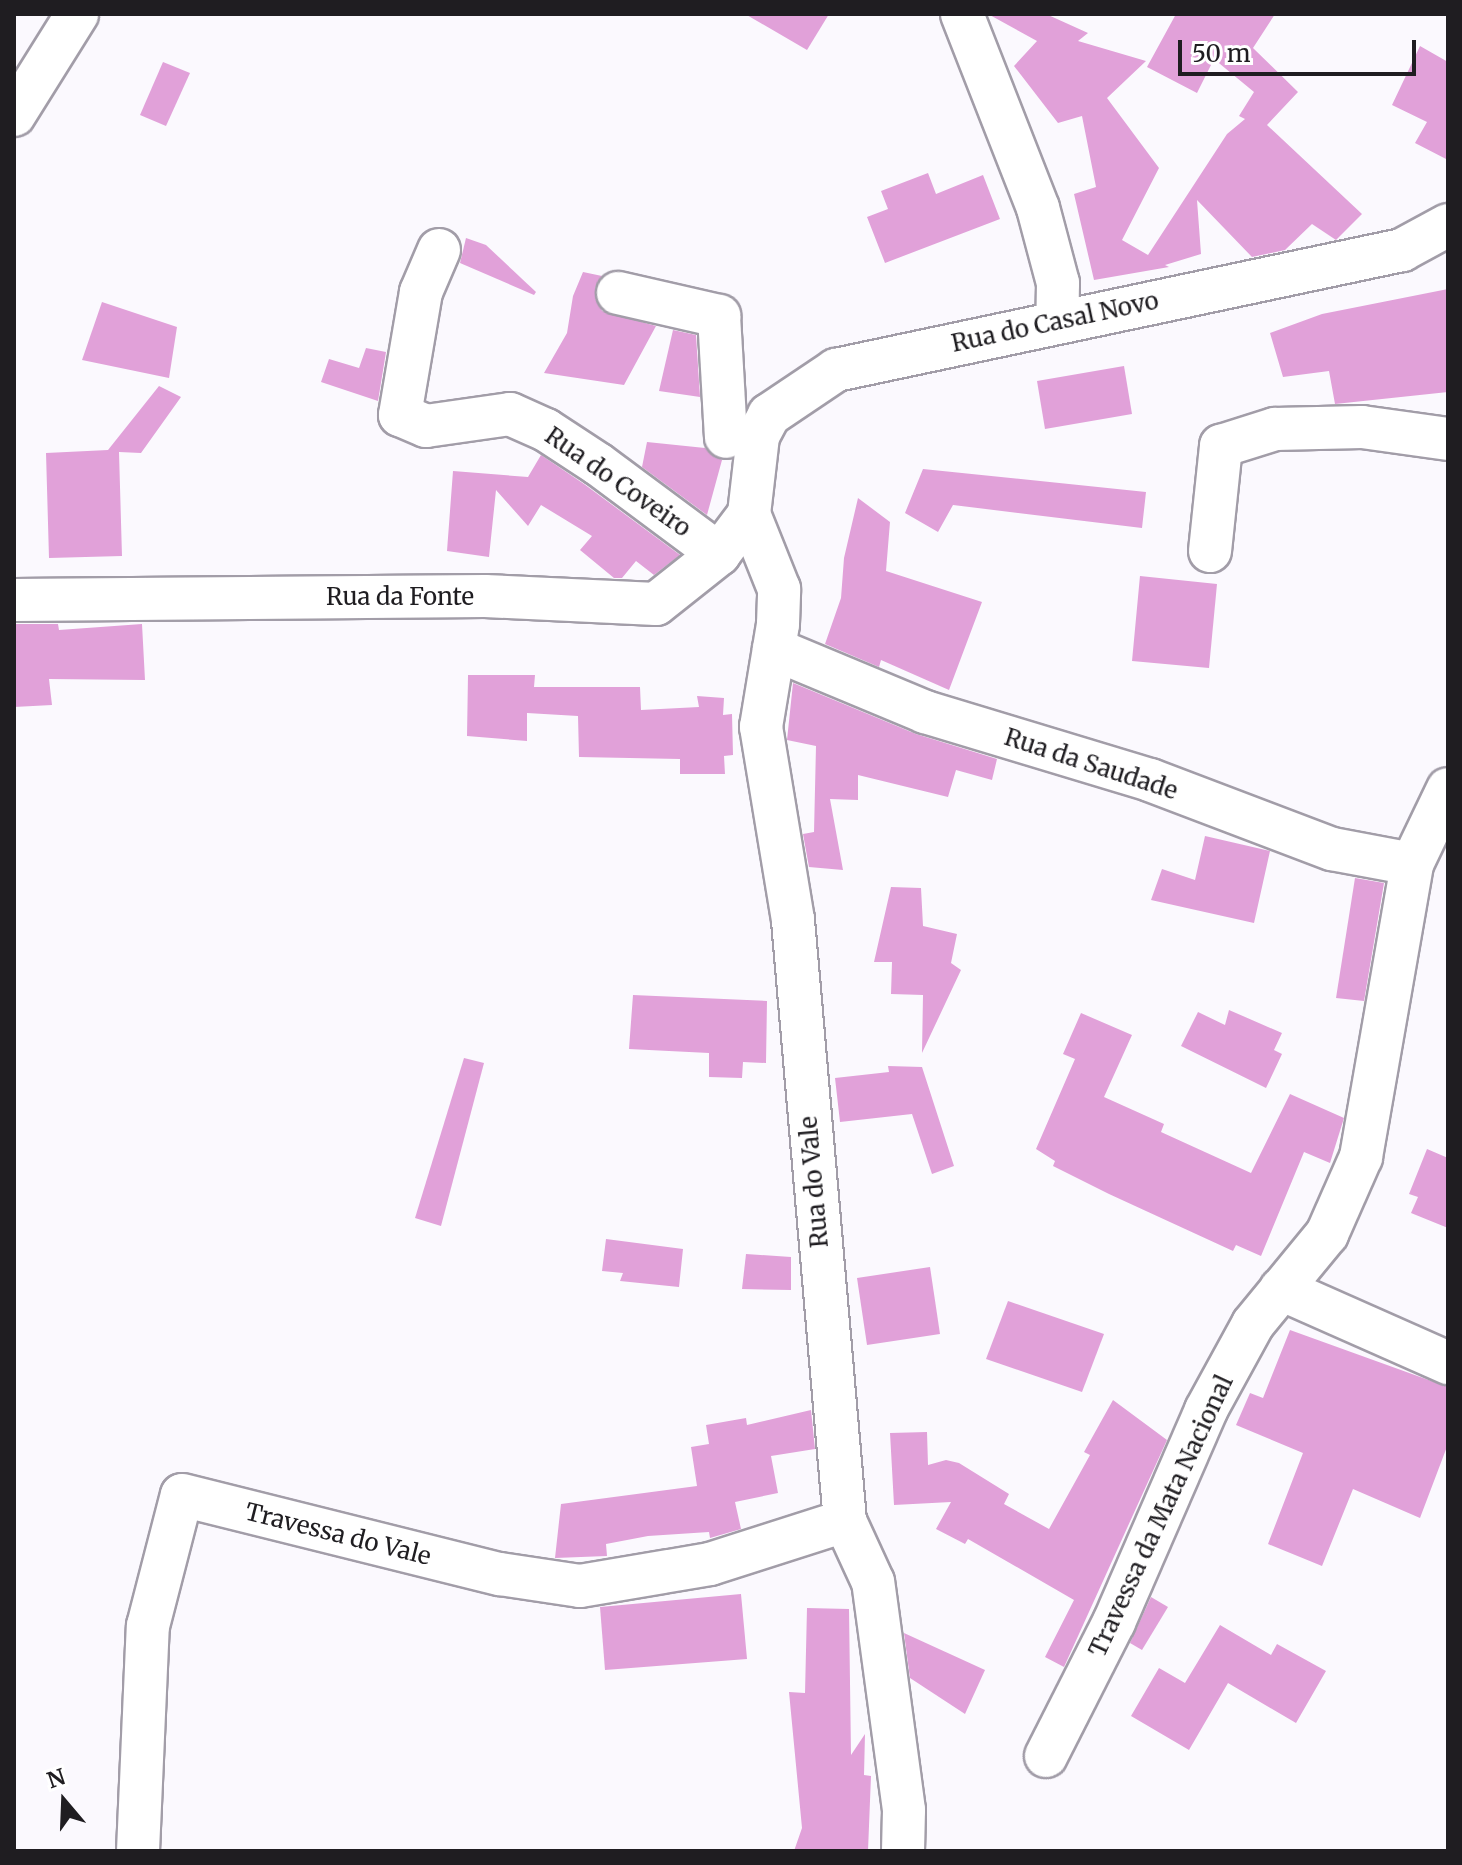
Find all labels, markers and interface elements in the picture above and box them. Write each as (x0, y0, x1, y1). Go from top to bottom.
scale bar (1182, 24, 1420, 74)
text: 50 m (1192, 38, 1251, 69)
street label: Rua do Casal Novo (949, 286, 1161, 358)
street label: Rua do Coveiro (540, 421, 696, 543)
street label: Rua da Fonte (326, 583, 474, 611)
street label: Rua da Saudade (1001, 722, 1181, 806)
street label: Rua do Vale (794, 1115, 834, 1249)
street label: Travessa da Mata Nacional (1083, 1371, 1239, 1661)
street label: Travessa do Vale (242, 1497, 434, 1571)
north arrow (24, 1761, 104, 1841)
text: N (43, 1762, 69, 1794)

